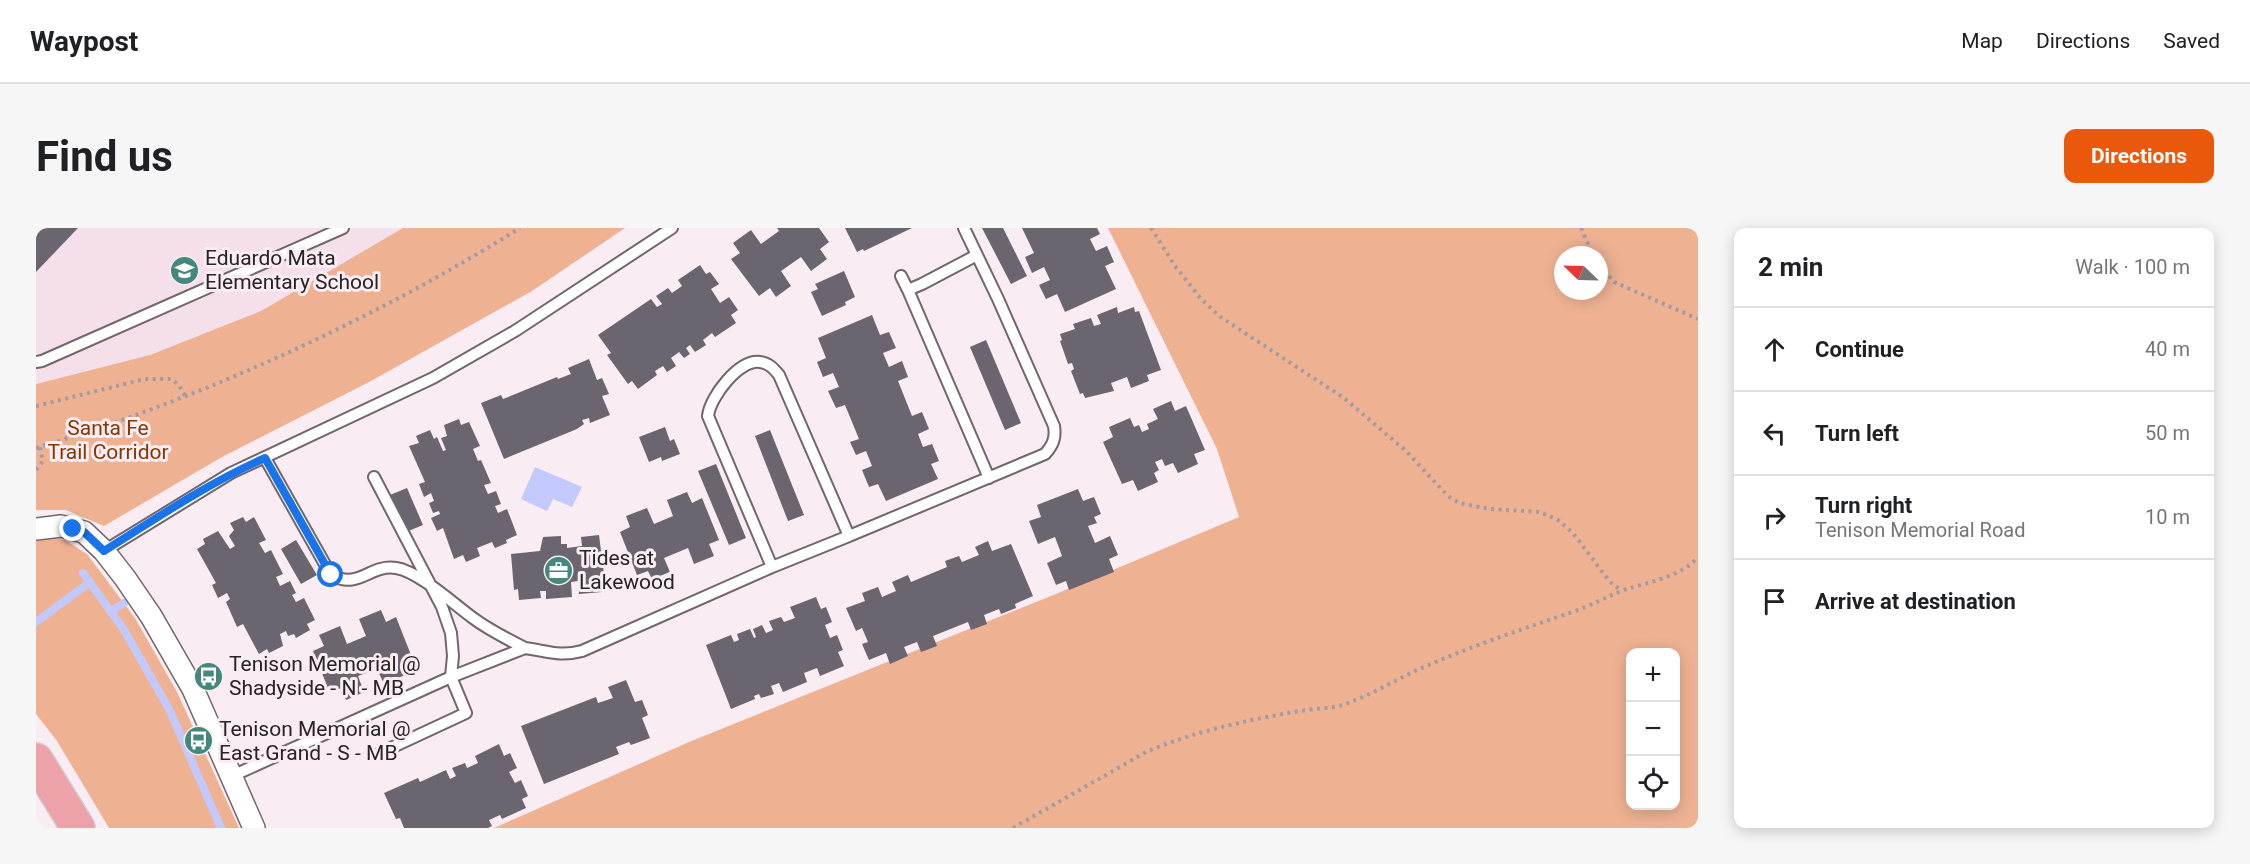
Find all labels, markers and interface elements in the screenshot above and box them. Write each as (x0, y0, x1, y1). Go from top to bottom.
text: Waypost (30, 25, 138, 58)
text: Map (1961, 29, 2003, 53)
text: Directions (2036, 29, 2130, 53)
text: Saved (2163, 29, 2220, 53)
button: Directions (2064, 129, 2214, 183)
text: Find us (36, 132, 173, 181)
place label: Eduardo Mata Elementary School (205, 246, 379, 294)
north arrow (1554, 246, 1608, 300)
text: 2 min (1758, 252, 1823, 282)
school or university icon: Eduardo Mata Elementary School (168, 254, 200, 286)
text: Walk · 100 m (2075, 255, 2190, 279)
icon: ahead (1758, 333, 1791, 366)
text: Continue (1815, 337, 1904, 362)
text: 40 m (2145, 337, 2190, 361)
park label: Santa Fe Trail Corridor (47, 416, 169, 464)
icon: left (1758, 417, 1791, 450)
text: Turn left (1815, 421, 1899, 446)
text: 50 m (2145, 421, 2190, 445)
text: Turn right (1815, 493, 1912, 518)
icon: right (1758, 501, 1791, 534)
text: 10 m (2145, 505, 2190, 529)
route end (59, 515, 85, 541)
text: Tenison Memorial Road (1815, 518, 2025, 542)
place label: Tides at Lakewood (579, 546, 675, 594)
office icon: Tides at Lakewood (542, 554, 574, 586)
route start (317, 561, 343, 587)
icon: arrive (1758, 585, 1791, 618)
text: Arrive at destination (1815, 589, 2016, 614)
map controls (1626, 648, 1680, 810)
button: + (1626, 648, 1680, 702)
place label: Tenison Memorial @ Shadyside - N - MB (229, 652, 421, 700)
bus stop icon: Tenison Memorial @ Shadyside - N - MB (192, 660, 224, 692)
button: − (1626, 702, 1680, 756)
place label: Tenison Memorial @ East Grand - S - MB (219, 717, 411, 765)
bus stop icon: Tenison Memorial @ East Grand - S - MB (182, 725, 214, 757)
button: locate (1626, 756, 1680, 810)

